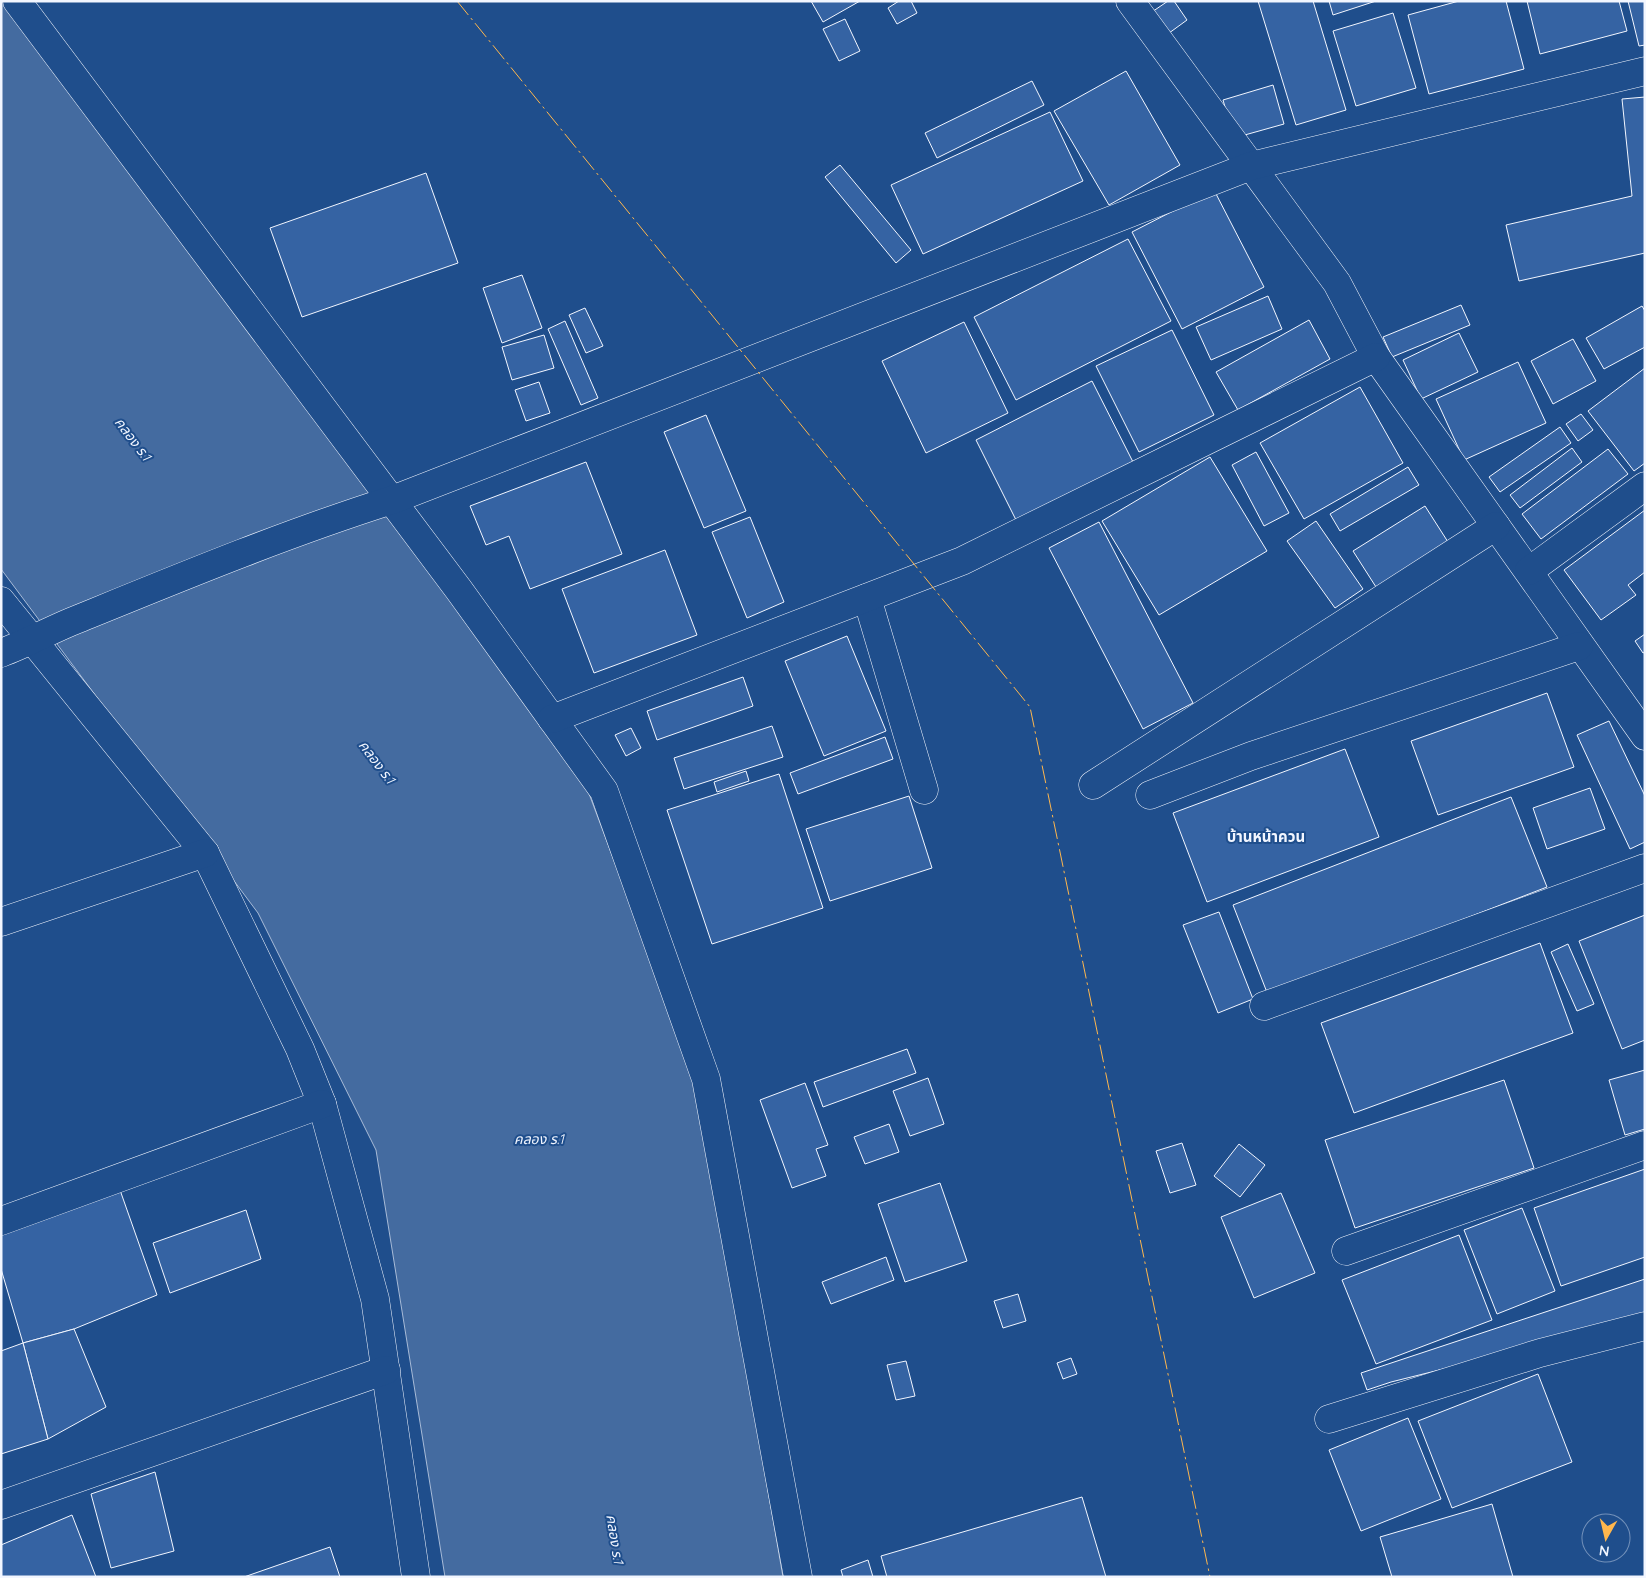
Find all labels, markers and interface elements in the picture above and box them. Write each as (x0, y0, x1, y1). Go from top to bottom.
water label: คลอง ร.1 (111, 414, 156, 465)
water label: คลอง ร.1 (355, 737, 400, 788)
district label: บ้านหน้าควน (1227, 827, 1305, 846)
water label: คลอง ร.1 (514, 1130, 565, 1148)
water label: คลอง ร.1 (602, 1513, 628, 1566)
north arrow (1581, 1513, 1631, 1563)
text: N (1598, 1541, 1611, 1561)

